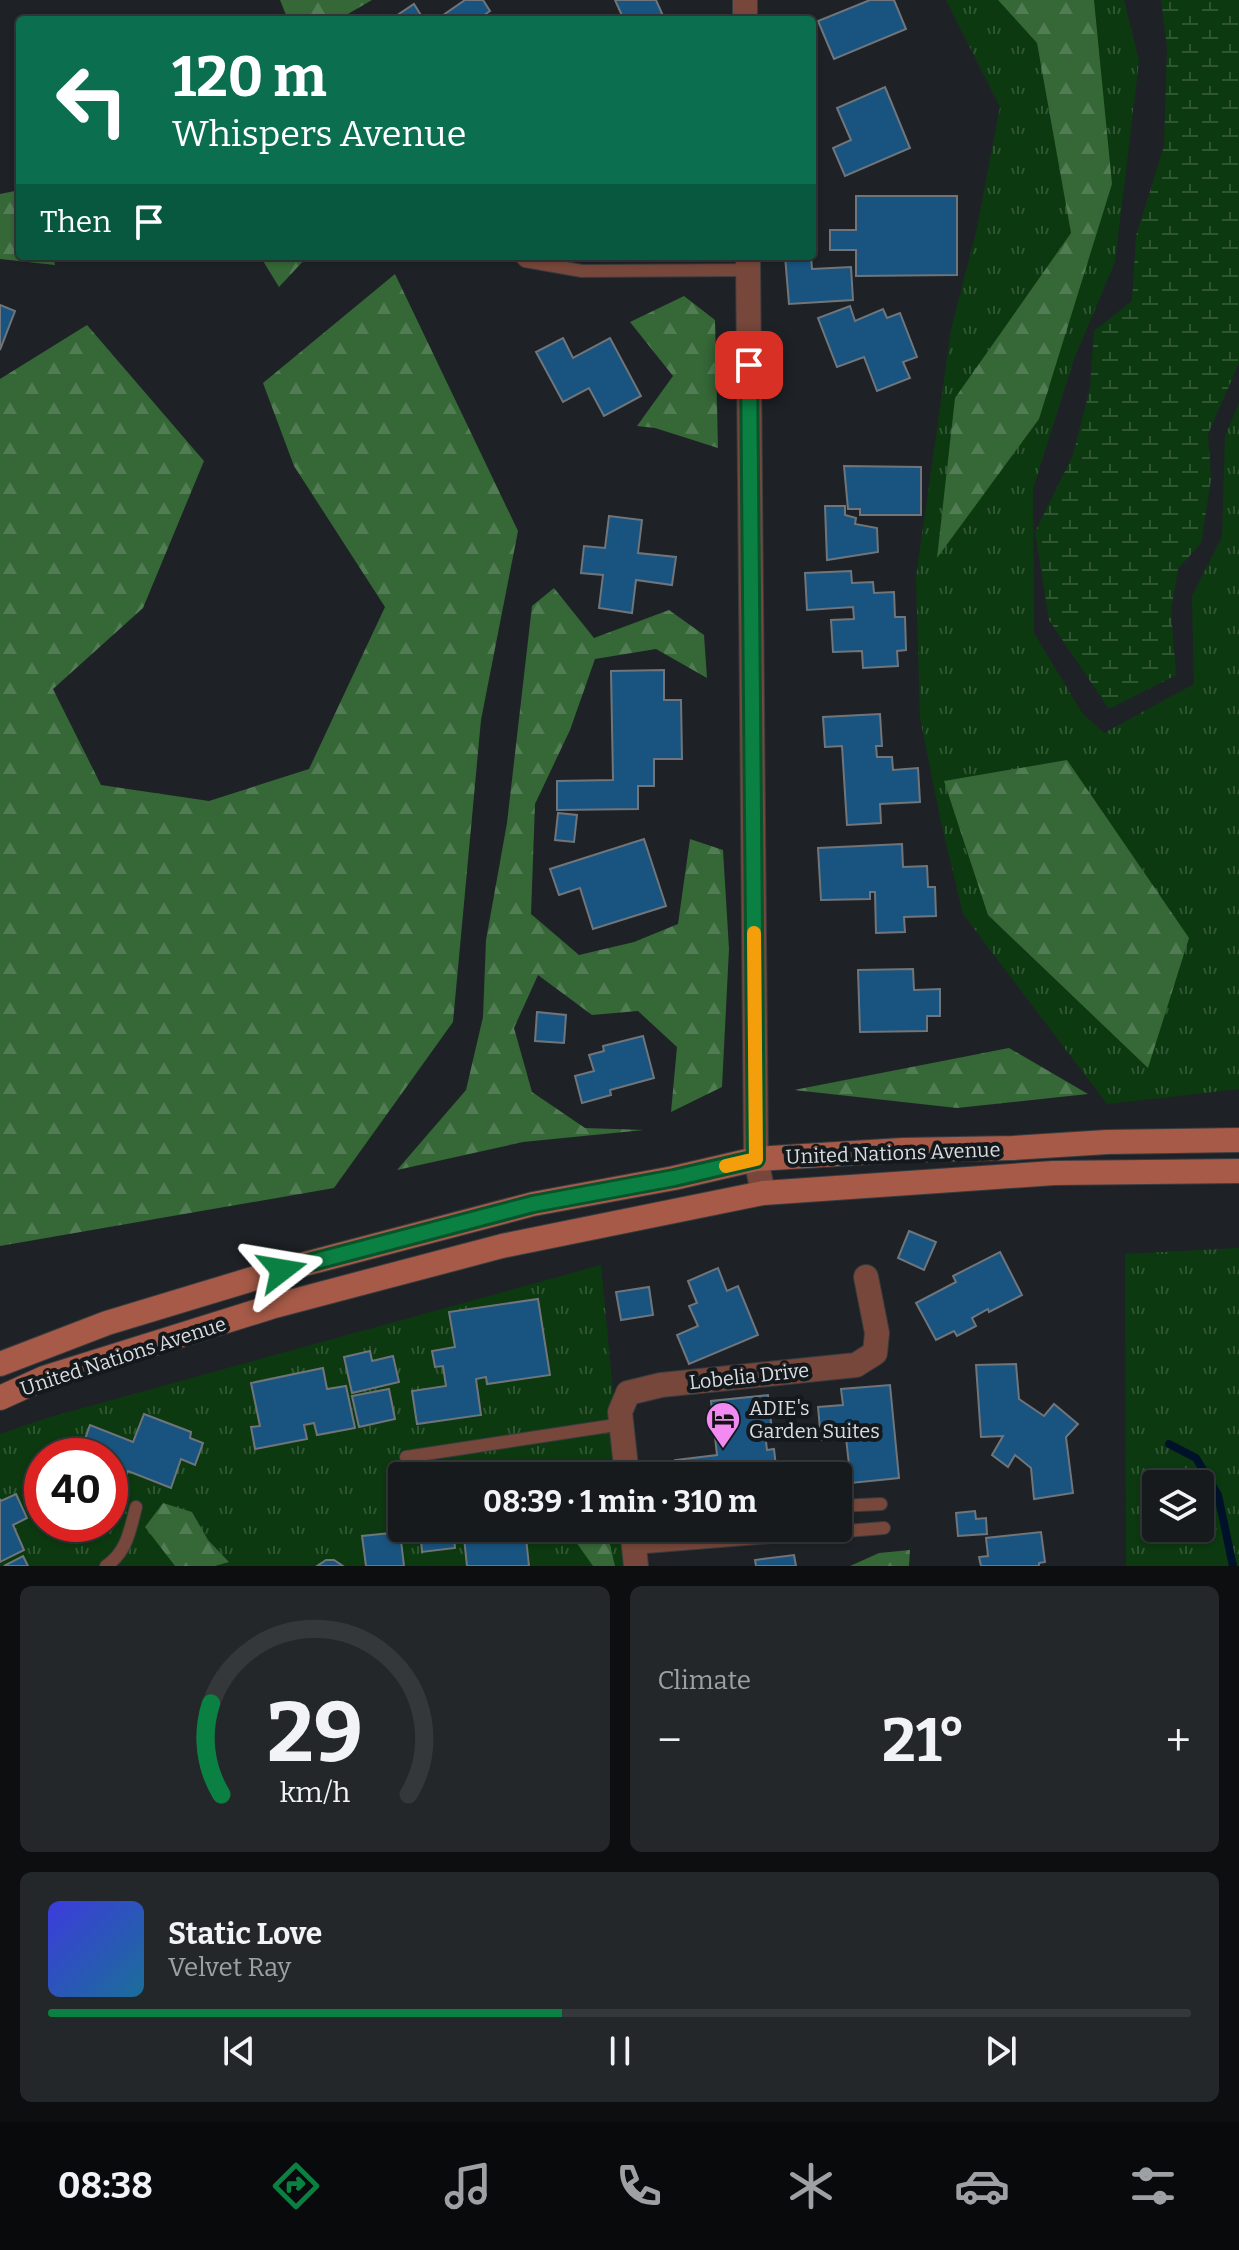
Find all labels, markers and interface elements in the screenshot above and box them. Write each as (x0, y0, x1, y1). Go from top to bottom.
text: 120 m (172, 44, 327, 111)
icon: left (40, 48, 144, 152)
text: Whispers Avenue (172, 112, 466, 156)
icon: arrive (127, 200, 171, 244)
text: Then (40, 204, 111, 240)
pin (715, 331, 783, 399)
icon: arrive (727, 343, 771, 387)
street label: United Nations Avenue (785, 1137, 1001, 1169)
position arrow (240, 1228, 324, 1312)
street label: United Nations Avenue (17, 1311, 229, 1401)
street label: Lobelia Drive (688, 1358, 810, 1394)
place label: ADIE's Garden Suites (749, 1396, 880, 1443)
hotel icon: ADIE's Garden Suites (704, 1400, 742, 1450)
speed limit sign: 40 (24, 1438, 128, 1542)
map controls (1142, 1470, 1214, 1542)
button: layers (1142, 1470, 1214, 1542)
text: 08:39 · 1 min · 310 m (483, 1484, 757, 1520)
text: Climate (658, 1665, 751, 1696)
text: 29 (267, 1683, 363, 1783)
text: 21° (882, 1705, 966, 1777)
text: − (658, 1714, 682, 1767)
text: + (1166, 1714, 1191, 1767)
text: km/h (279, 1775, 350, 1810)
text: Static Love (168, 1916, 322, 1952)
text: Velvet Ray (168, 1952, 291, 1983)
icon: previous (217, 2029, 261, 2073)
icon: pause (598, 2029, 642, 2073)
icon: next (979, 2029, 1023, 2073)
icon: directions (268, 2158, 324, 2214)
icon: music (440, 2158, 496, 2214)
icon: phone (611, 2158, 667, 2214)
icon: climate (783, 2158, 839, 2214)
icon: car (954, 2158, 1010, 2214)
icon: filters (1125, 2158, 1181, 2214)
text: 08:38 (58, 2164, 153, 2208)

